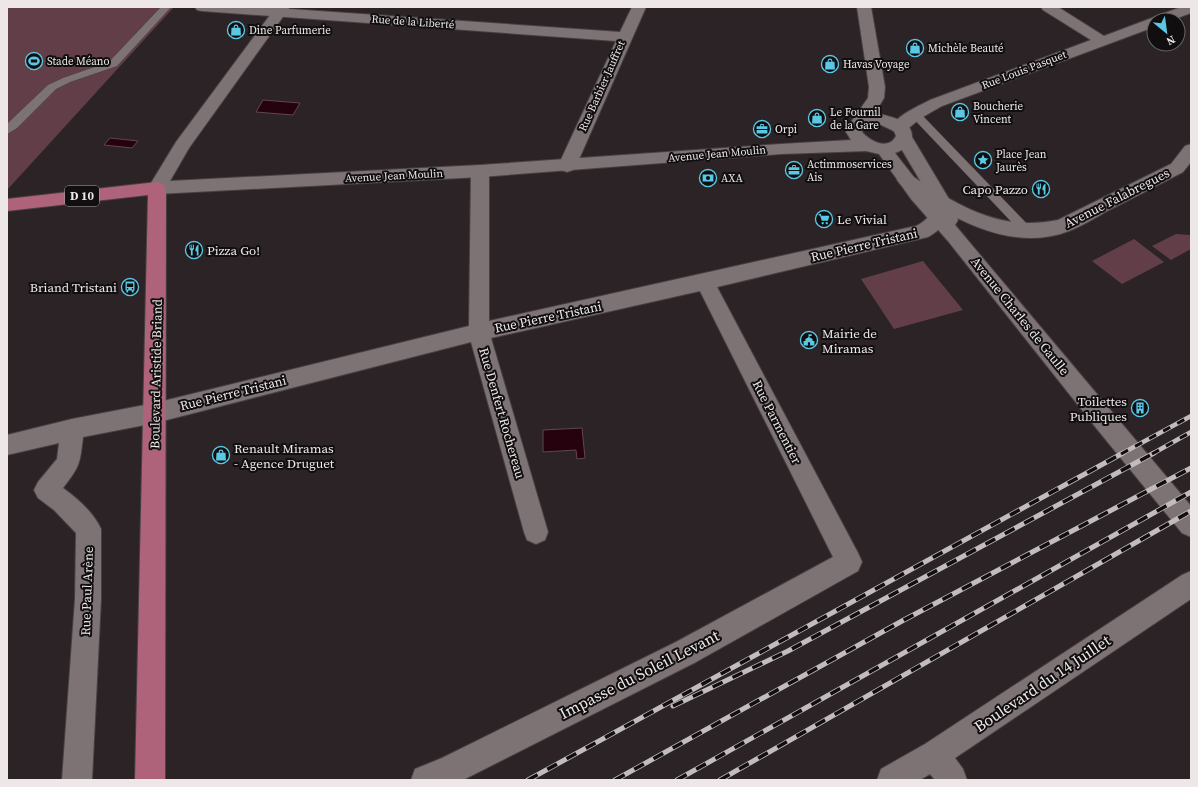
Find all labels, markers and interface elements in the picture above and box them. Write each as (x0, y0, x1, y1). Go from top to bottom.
street label: Rue de la Liberté (371, 12, 455, 32)
north arrow (1146, 12, 1186, 52)
shop icon: Dine Parfumerie (226, 20, 246, 40)
place label: Dine Parfumerie (249, 23, 331, 38)
text: N (1163, 32, 1178, 49)
street label: Rue Barbier Jauffret (575, 38, 629, 134)
shop icon: Michèle Beauté (905, 38, 925, 58)
place label: Michèle Beauté (928, 41, 1004, 56)
street label: Rue Louis Pasquet (980, 47, 1069, 93)
sports icon: Stade Méano (24, 51, 44, 71)
place label: Stade Méano (47, 54, 110, 69)
shop icon: Havas Voyage (820, 54, 840, 74)
place label: Havas Voyage (843, 57, 910, 72)
place label: Boucherie Vincent (973, 99, 1024, 127)
shop icon: Boucherie Vincent (950, 102, 970, 122)
place label: Le Fournil de la Gare (830, 105, 881, 133)
shop icon: Le Fournil de la Gare (807, 108, 827, 128)
office icon: Orpi (752, 119, 772, 139)
place label: Orpi (775, 122, 797, 137)
street label: Avenue Jean Moulin (667, 142, 767, 166)
place label: Place Jean Jaurès (995, 147, 1047, 175)
place icon: Place Jean Jaurès (973, 150, 993, 170)
place label: Actimmoservices Ais (807, 157, 892, 185)
office icon: Actimmoservices Ais (784, 160, 804, 180)
street label: Avenue Falabregues (1062, 164, 1173, 232)
street label: Avenue Jean Moulin (345, 166, 444, 186)
bank icon: AXA (698, 168, 718, 188)
place label: AXA (721, 171, 743, 186)
restaurant icon: Capo Pazzo (1031, 179, 1051, 199)
place label: Capo Pazzo (962, 181, 1028, 198)
road number: D 10 (65, 186, 99, 206)
supermarket icon: Le Vivial (814, 209, 834, 229)
place label: Le Vivial (837, 211, 887, 228)
street label: Rue Pierre Tristani (809, 224, 919, 266)
restaurant icon: Pizza Go! (184, 240, 204, 260)
place label: Pizza Go! (207, 242, 260, 259)
street label: Avenue Charles de Gaulle (967, 253, 1073, 379)
bus stop icon: Briand Tristani (120, 277, 140, 297)
place label: Briand Tristani (30, 279, 117, 296)
street label: Rue Pierre Tristani (493, 297, 603, 337)
street label: Boulevard Aristide Briand (146, 298, 166, 449)
place label: Mairie de Miramas (822, 325, 877, 357)
public building icon: Mairie de Miramas (799, 330, 819, 350)
street label: Rue Denfert Rochereau (475, 346, 529, 481)
street label: Rue Pierre Tristani (178, 372, 288, 414)
street label: Rue Parmentier (749, 377, 806, 467)
place label: Toilettes Publiques (1070, 393, 1127, 425)
building icon: Toilettes Publiques (1130, 398, 1150, 418)
place label: Renault Miramas - Agence Druguet (234, 440, 335, 472)
shop icon: Renault Miramas - Agence Druguet (211, 445, 231, 465)
street label: Rue Paul Arène (77, 546, 97, 636)
street label: Impasse du Soleil Levant (555, 624, 723, 724)
street label: Boulevard du 14 Juillet (969, 629, 1115, 737)

